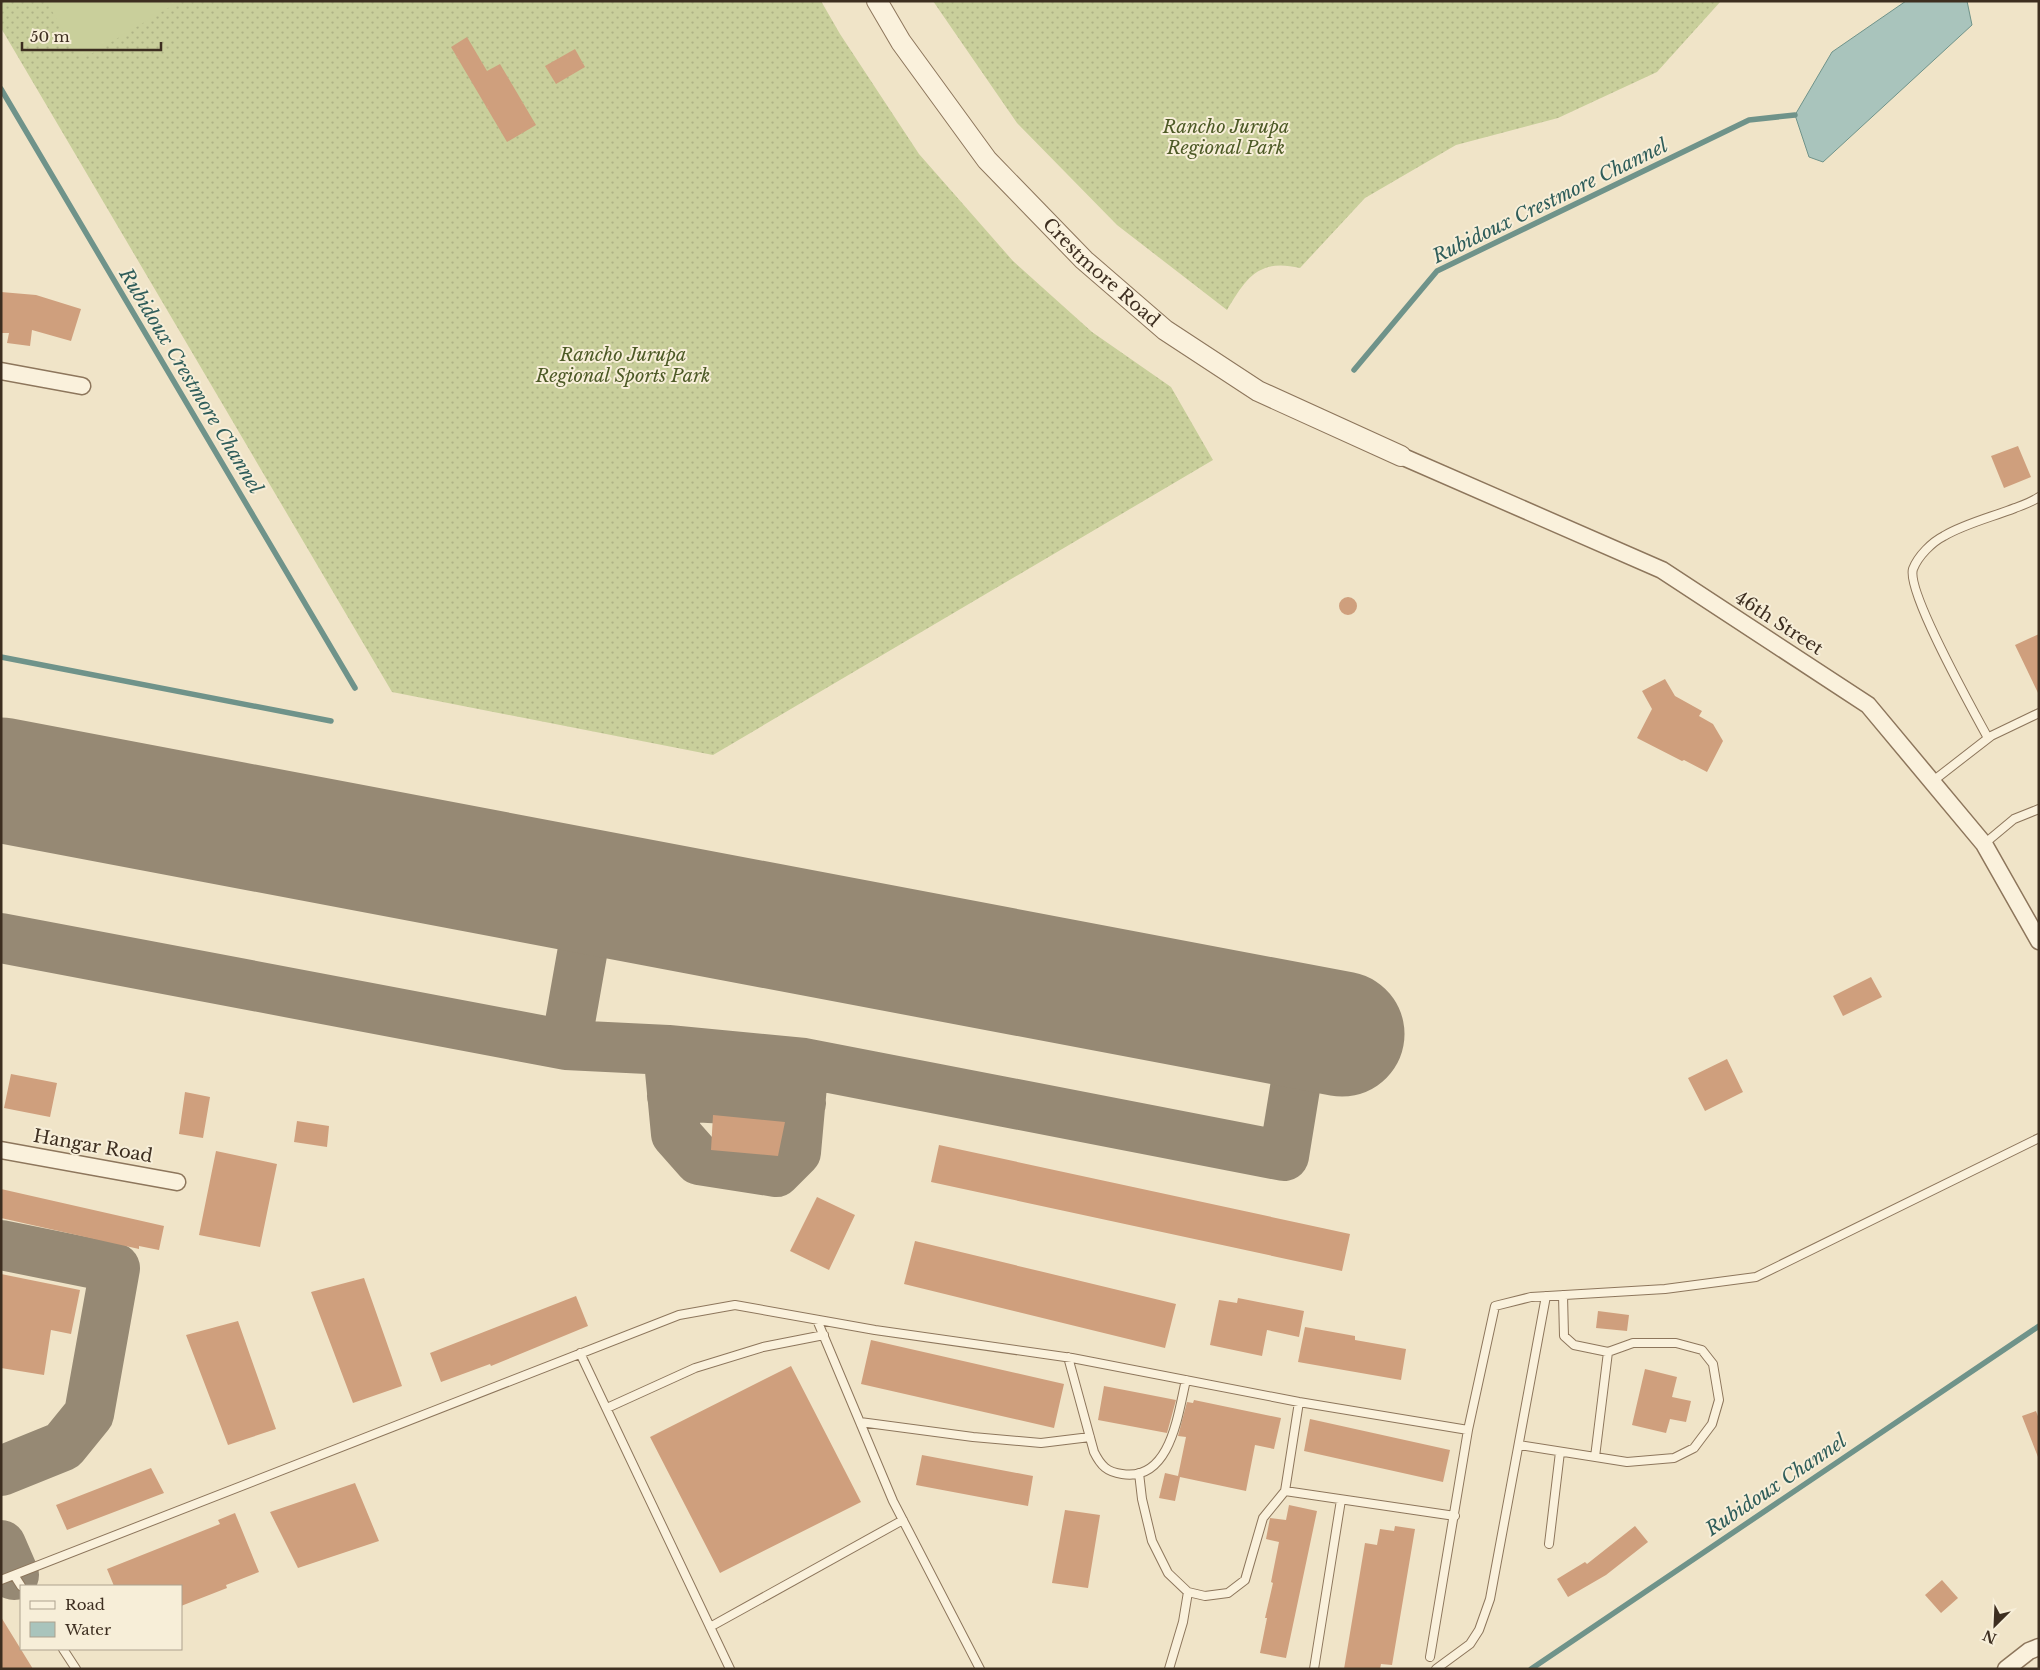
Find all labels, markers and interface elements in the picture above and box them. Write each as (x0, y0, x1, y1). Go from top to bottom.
scale bar (22, 20, 161, 52)
text: 50 m (30, 27, 70, 46)
park label: Rancho Jurupa Regional Park (1162, 116, 1289, 159)
water label: Rubidoux Crestmore Channel (1428, 134, 1671, 269)
street label: Crestmore Road (1038, 213, 1164, 332)
water label: Rubidoux Crestmore Channel (114, 263, 268, 498)
park label: Rancho Jurupa Regional Sports Park (535, 344, 710, 387)
street label: 46th Street (1731, 586, 1827, 660)
street label: Hangar Road (32, 1125, 154, 1167)
water label: Rubidoux Channel (1700, 1429, 1851, 1541)
legend (20, 1585, 182, 1650)
text: Road (65, 1595, 105, 1614)
north arrow (1970, 1600, 2020, 1650)
text: Water (64, 1620, 112, 1639)
text: N (1980, 1626, 1999, 1648)

